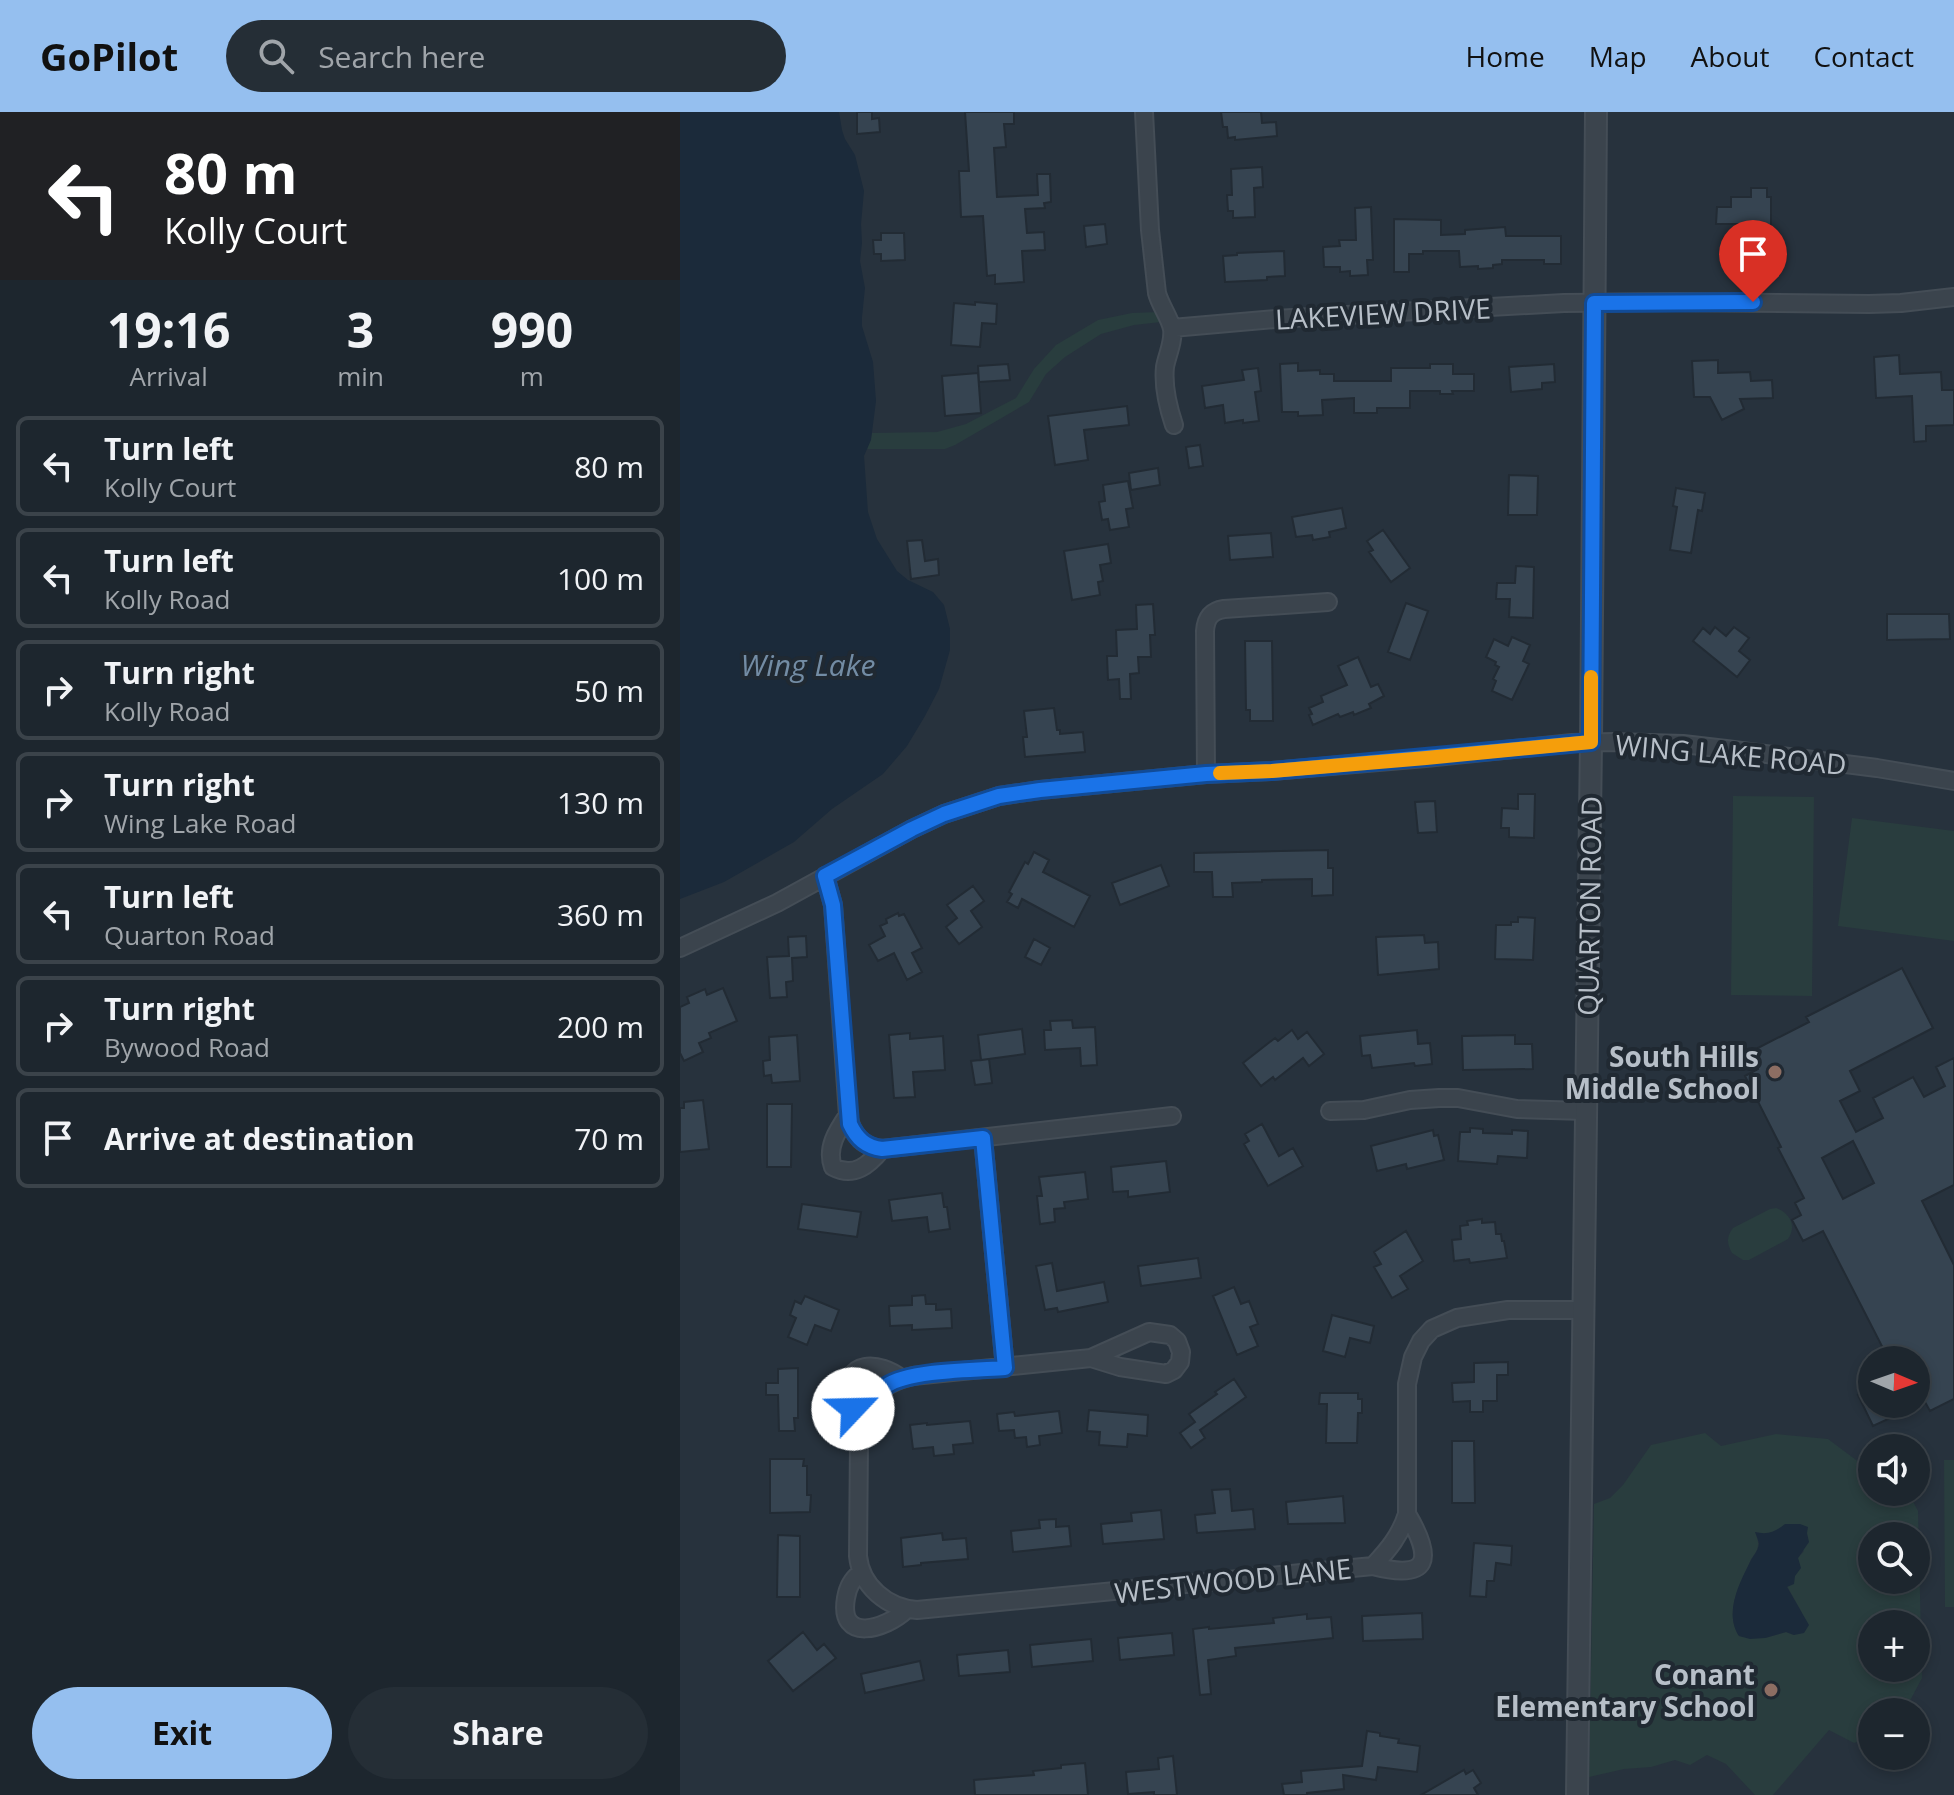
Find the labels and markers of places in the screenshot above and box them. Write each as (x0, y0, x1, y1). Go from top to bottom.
pin (1719, 220, 1787, 302)
place label: South Hills Middle School (1565, 1037, 1759, 1107)
marker: South Hills Middle School (1766, 1063, 1784, 1081)
place label: Conant Elementary School (1495, 1655, 1755, 1725)
marker: Conant Elementary School (1762, 1681, 1780, 1699)

